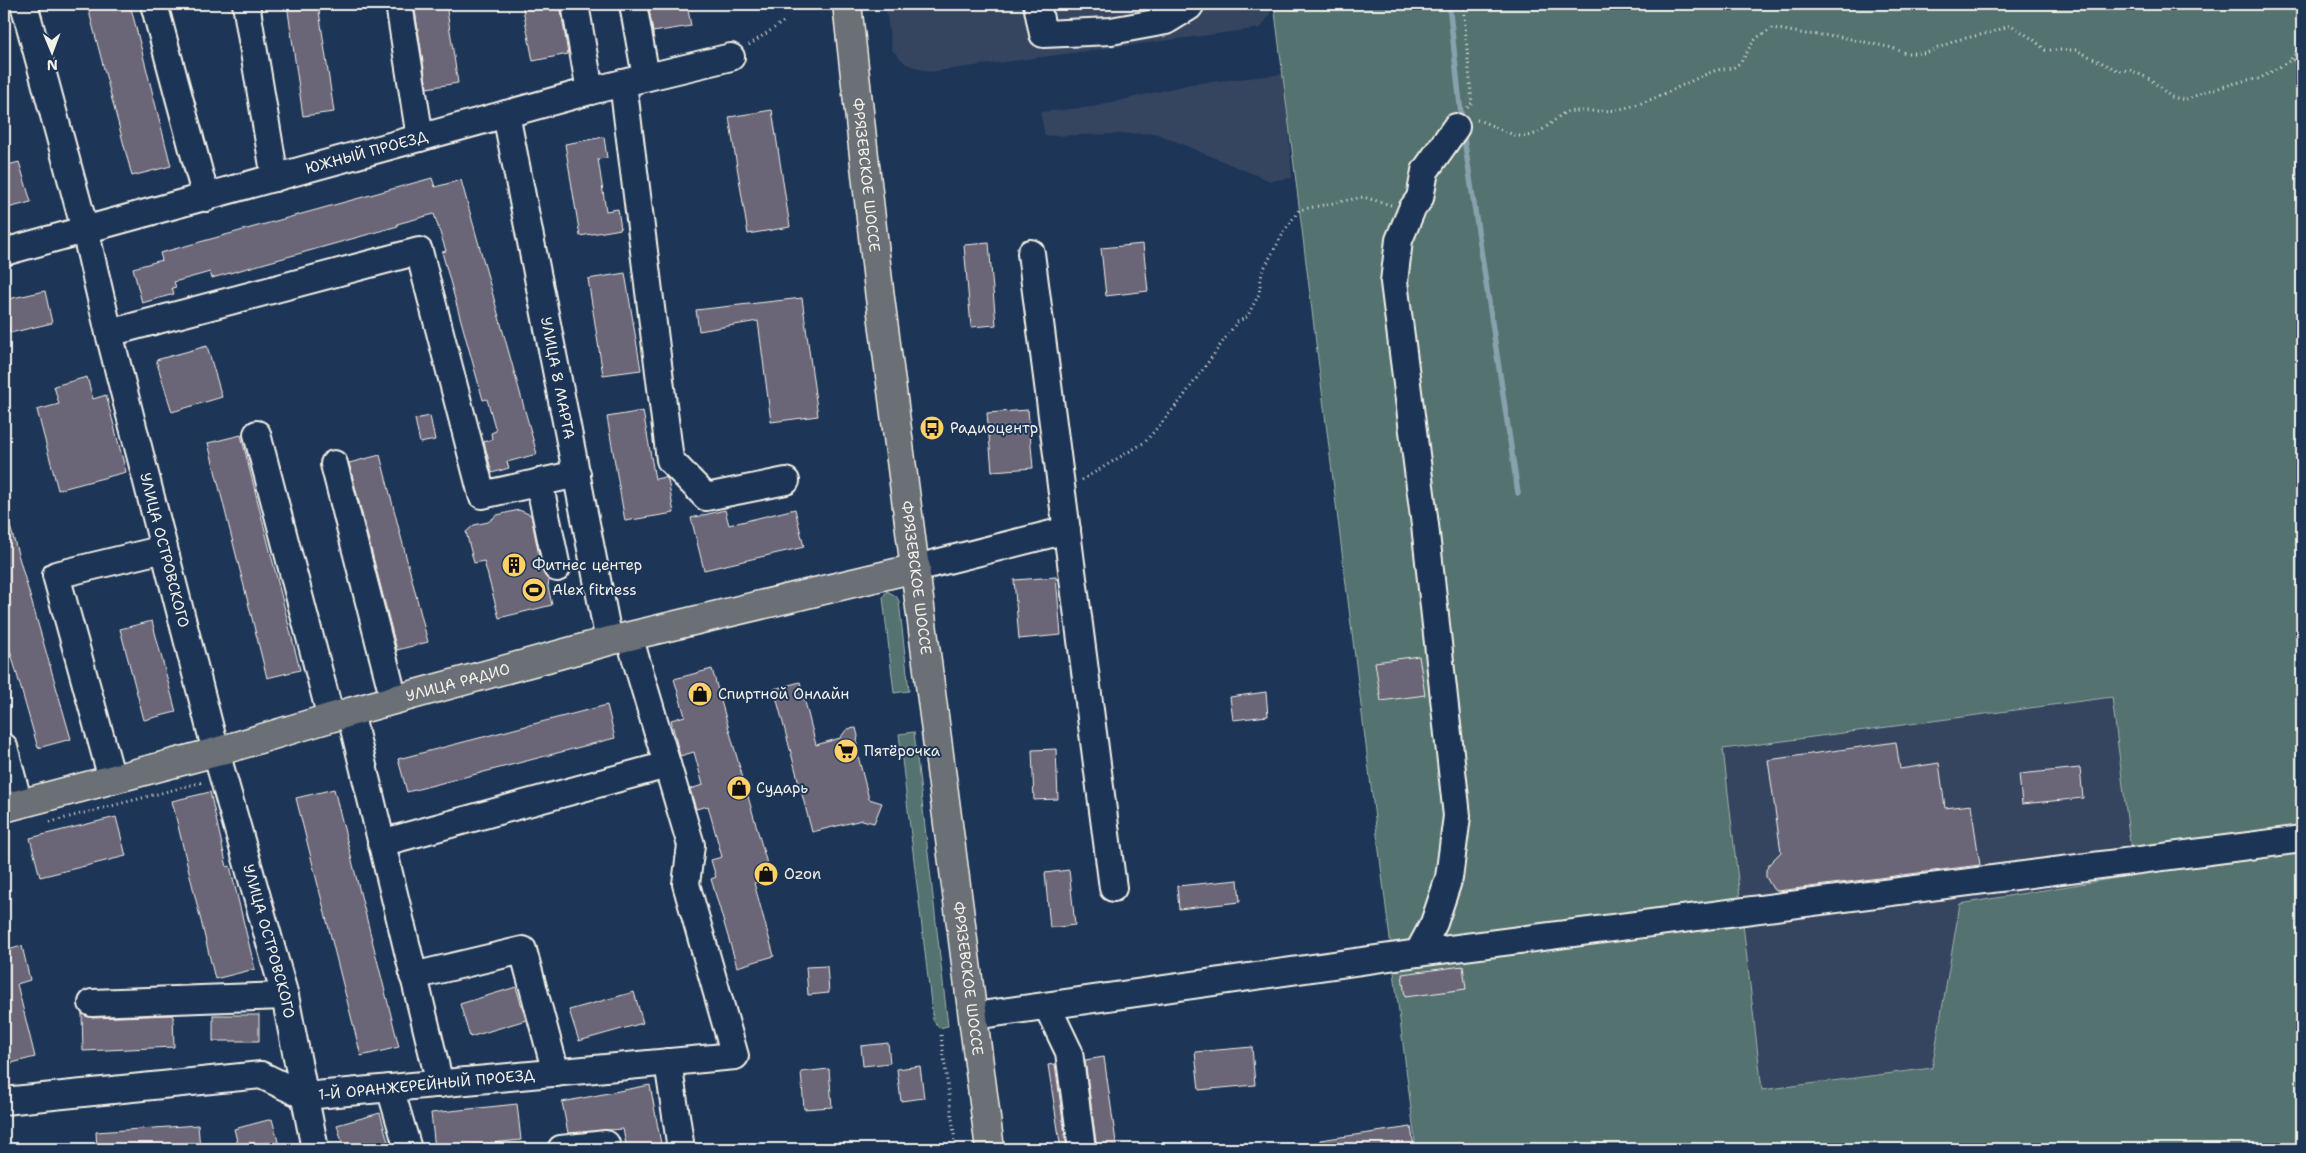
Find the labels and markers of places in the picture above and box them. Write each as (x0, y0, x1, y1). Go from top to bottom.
bus stop icon: Радиоцентр (919, 415, 945, 441)
place label: Радиоцентр (950, 418, 1038, 438)
building icon: Фитнес центер (501, 552, 527, 578)
place label: Фитнес центер (532, 555, 642, 575)
sports icon: Alex fitness (521, 577, 547, 603)
place label: Alex fitness (552, 580, 637, 600)
shop icon: Спиртной Онлайн (687, 681, 713, 707)
place label: Спиртной Онлайн (718, 684, 849, 704)
supermarket icon: Пятёрочка (833, 738, 859, 764)
place label: Пятёрочка (864, 741, 941, 761)
shop icon: Сударь (726, 775, 752, 801)
place label: Сударь (756, 778, 809, 798)
shop icon: Ozon (753, 861, 779, 887)
place label: Ozon (784, 864, 821, 884)

